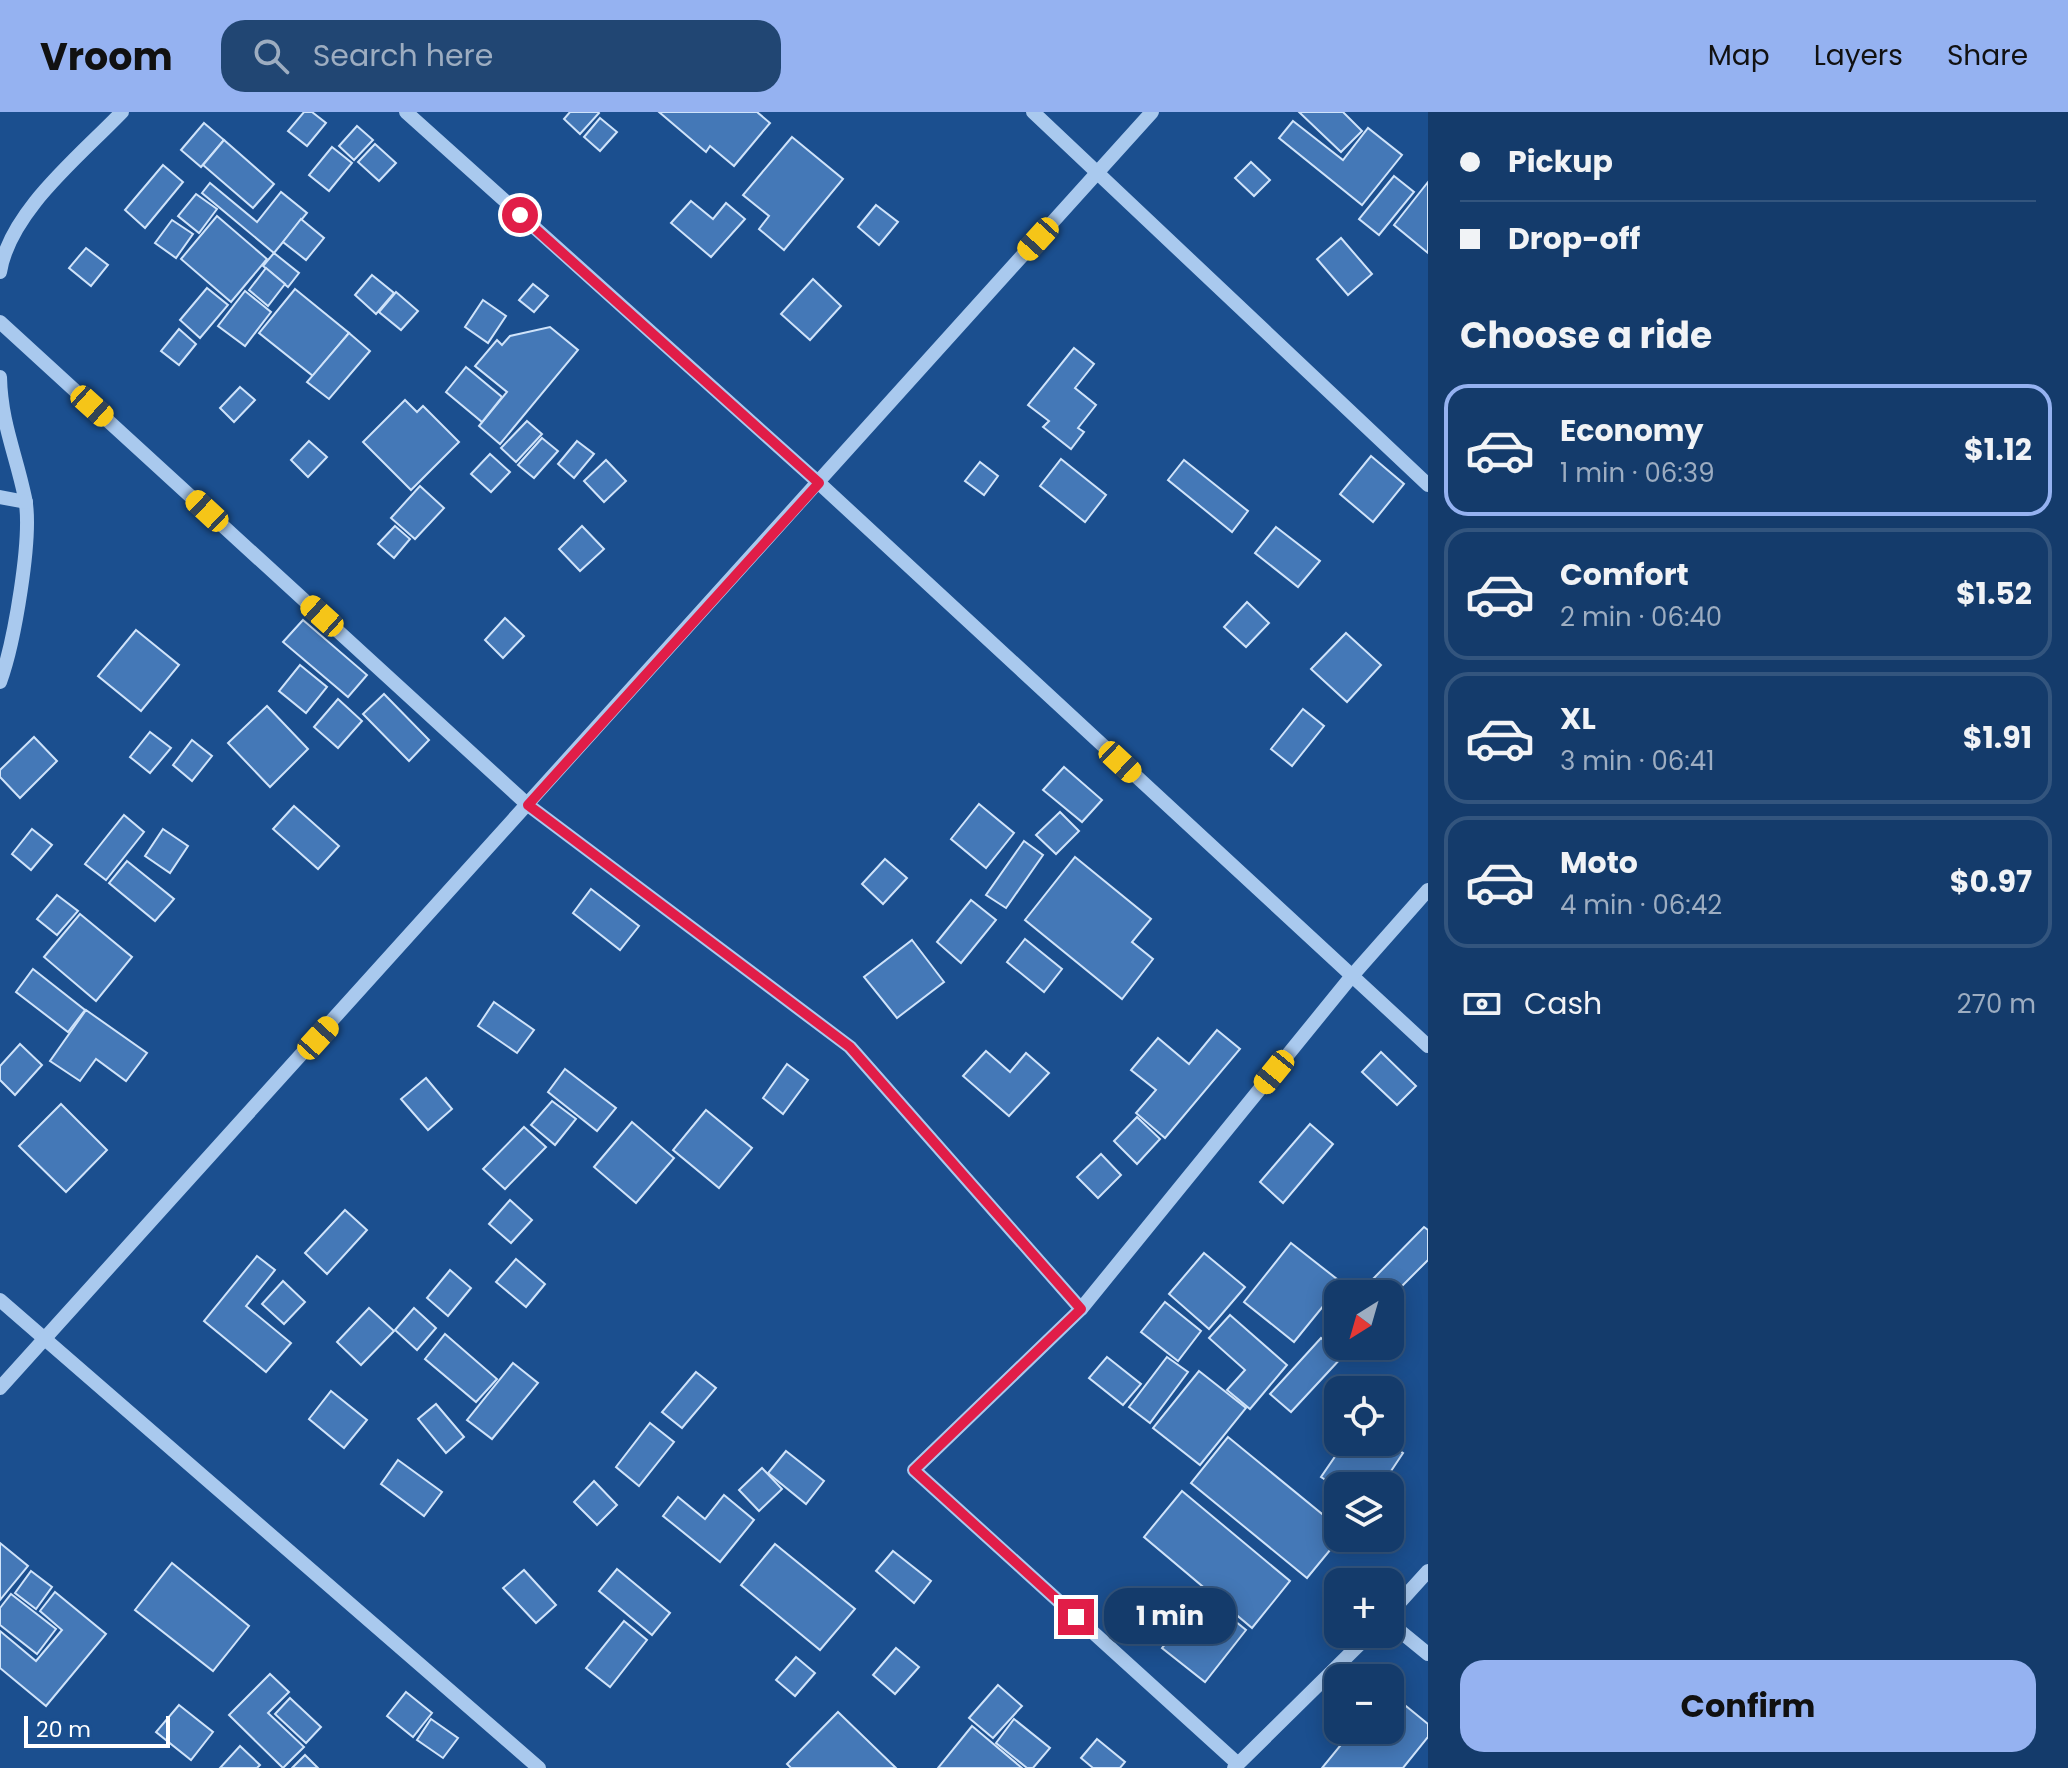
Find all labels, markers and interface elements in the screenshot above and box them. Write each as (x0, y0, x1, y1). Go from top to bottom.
search box (221, 20, 781, 92)
text: Vroom (40, 30, 173, 83)
icon: search (249, 34, 293, 78)
text: Search here (313, 34, 493, 77)
text: Map (1708, 36, 1770, 75)
text: Layers (1814, 36, 1903, 75)
text: Share (1947, 36, 2028, 75)
text: Pickup (1508, 140, 1613, 183)
route start (502, 197, 538, 233)
car (1013, 213, 1063, 265)
text: Drop-off (1508, 217, 1640, 260)
text: Choose a ride (1460, 310, 1712, 361)
car (66, 381, 118, 431)
text: Economy (1560, 409, 1704, 452)
icon: car (1464, 414, 1536, 486)
text: $1.12 (1964, 428, 2032, 471)
text: 1 min · 06:39 (1560, 455, 1715, 491)
car (181, 486, 233, 536)
text: Comfort (1560, 553, 1689, 596)
icon: car (1464, 558, 1536, 630)
text: $1.52 (1956, 572, 2032, 615)
car (296, 591, 348, 641)
text: 2 min · 06:40 (1560, 599, 1722, 635)
text: XL (1560, 697, 1596, 740)
icon: car (1464, 702, 1536, 774)
text: $1.91 (1963, 716, 2032, 759)
car (1094, 737, 1146, 787)
text: 3 min · 06:41 (1560, 743, 1715, 779)
text: Moto (1560, 841, 1638, 884)
icon: car (1464, 846, 1536, 918)
text: $0.97 (1950, 860, 2032, 903)
text: 4 min · 06:42 (1560, 887, 1722, 923)
icon: cash (1460, 982, 1504, 1026)
text: Cash (1524, 982, 1602, 1025)
text: 270 m (1957, 986, 2036, 1022)
car (293, 1012, 343, 1064)
car (1250, 1046, 1298, 1098)
north arrow (1324, 1280, 1404, 1360)
map controls (1324, 1280, 1404, 1744)
button: locate (1324, 1376, 1404, 1456)
button: layers (1324, 1472, 1404, 1552)
button: + (1324, 1568, 1404, 1648)
callout: 1 min (1104, 1589, 1236, 1645)
text: 1 min (1136, 1598, 1204, 1634)
route end (1058, 1599, 1094, 1635)
button: Confirm (1460, 1660, 2036, 1752)
button: − (1324, 1664, 1404, 1744)
scale bar (24, 1712, 170, 1748)
text: 20 m (36, 1714, 91, 1745)

